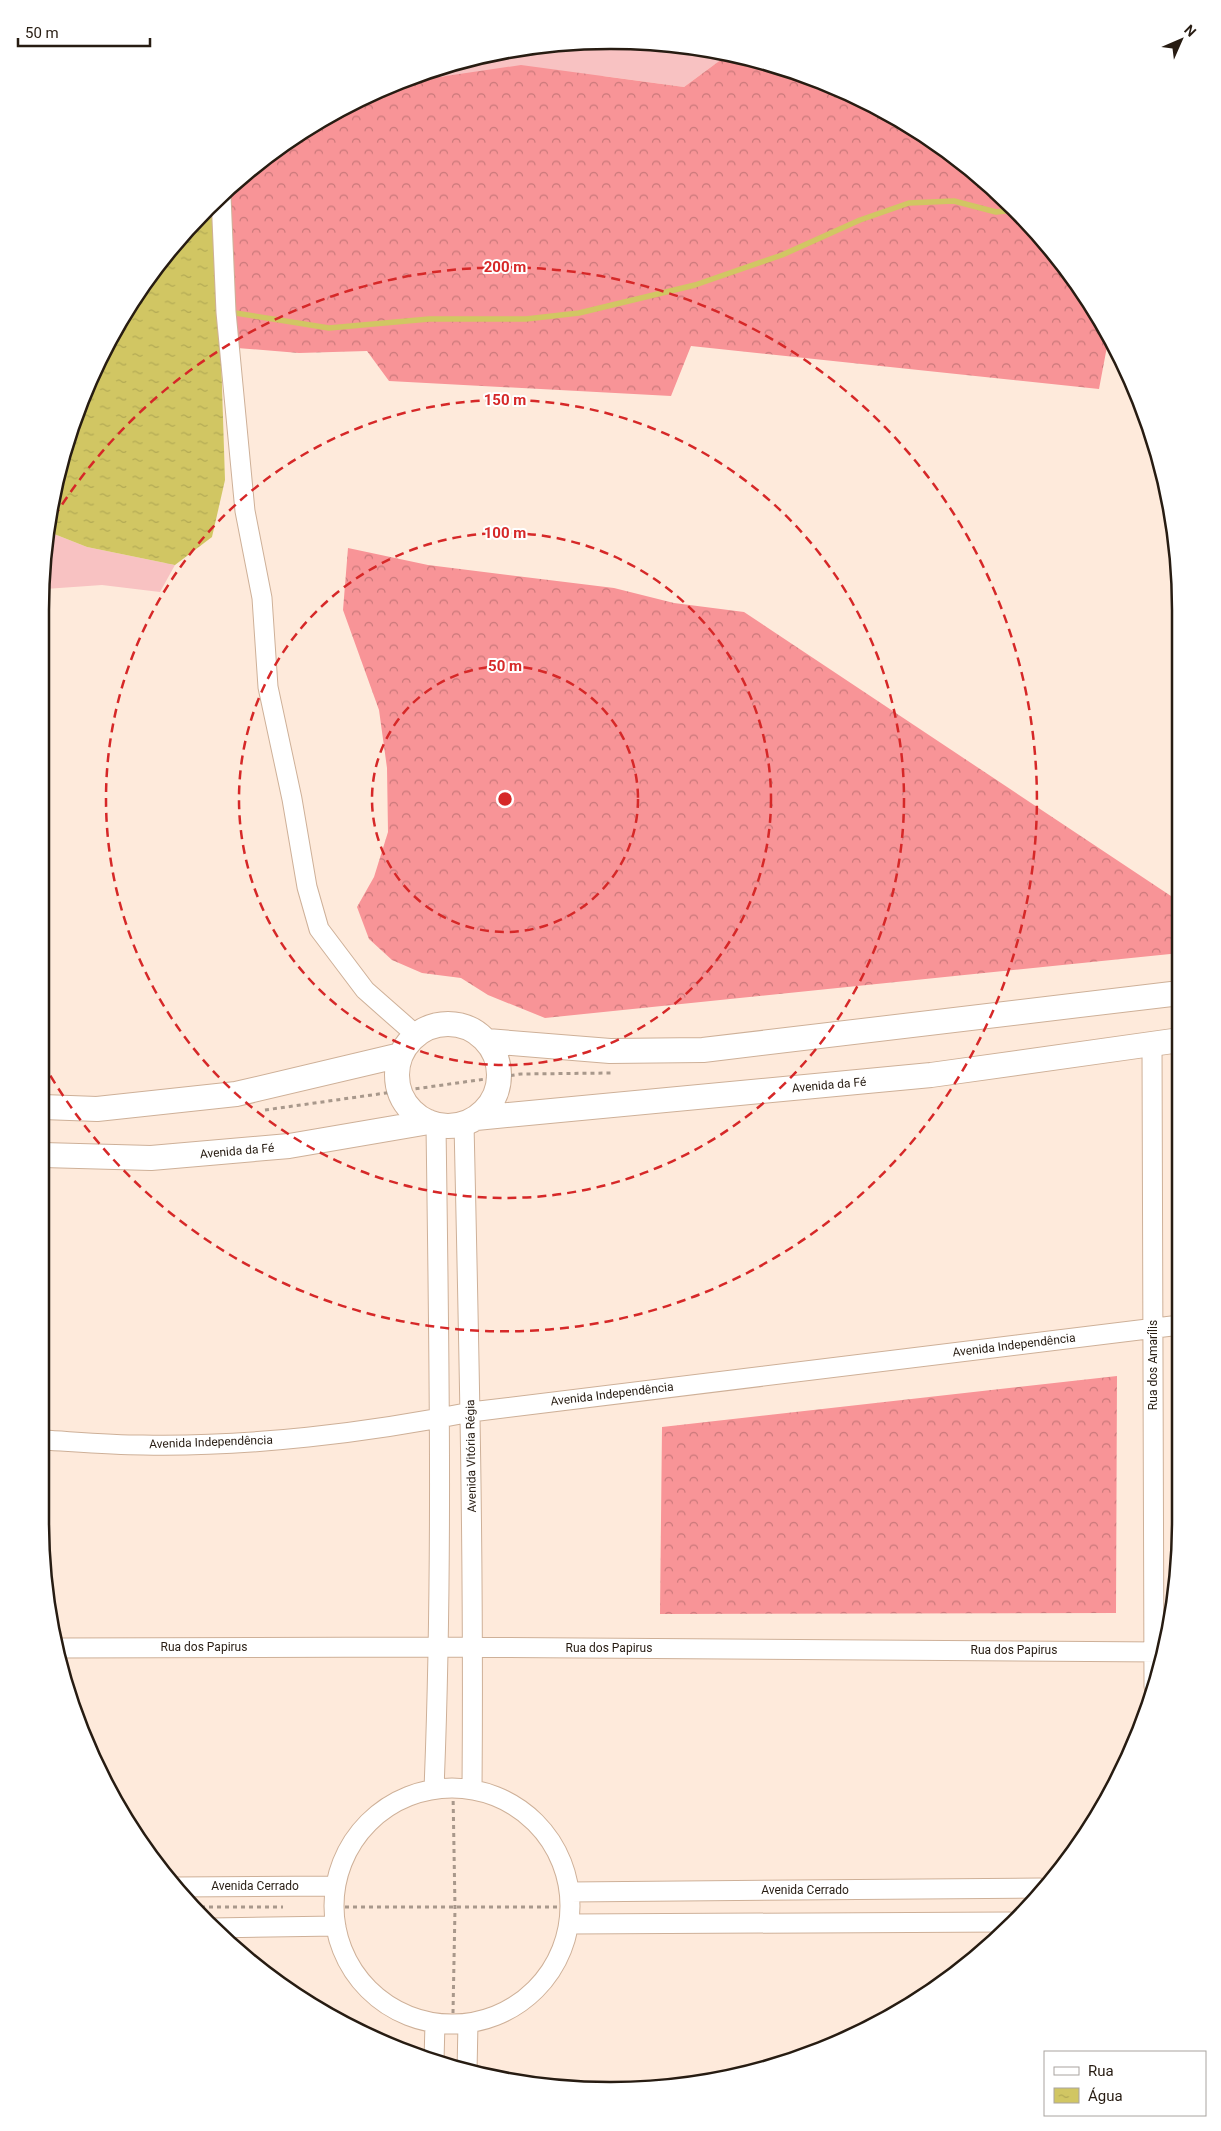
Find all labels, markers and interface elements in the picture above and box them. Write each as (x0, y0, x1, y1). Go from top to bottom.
scale bar (18, 15, 150, 47)
north arrow (1156, 15, 1206, 65)
text: N (1181, 22, 1199, 40)
text: 50 m (25, 24, 59, 42)
text: 200 m (484, 258, 526, 276)
text: 150 m (484, 391, 526, 409)
text: 100 m (484, 524, 526, 542)
text: 50 m (488, 657, 522, 675)
centre of rings (496, 790, 514, 808)
street label: Avenida da Fé (791, 1075, 867, 1095)
street label: Avenida da Fé (199, 1141, 275, 1161)
street label: Rua dos Amarílis (1146, 1320, 1160, 1410)
street label: Avenida Independência (952, 1331, 1076, 1359)
street label: Avenida Independência (550, 1380, 674, 1408)
street label: Avenida Vitória Régia (463, 1399, 479, 1513)
street label: Avenida Independência (149, 1433, 273, 1451)
street label: Rua dos Papirus (161, 1640, 247, 1654)
street label: Rua dos Papirus (566, 1641, 652, 1655)
street label: Rua dos Papirus (971, 1643, 1057, 1657)
street label: Avenida Cerrado (211, 1879, 299, 1893)
street label: Avenida Cerrado (761, 1883, 849, 1897)
legend (1044, 2051, 1206, 2116)
text: Rua (1088, 2062, 1114, 2080)
text: Água (1088, 2087, 1123, 2105)

